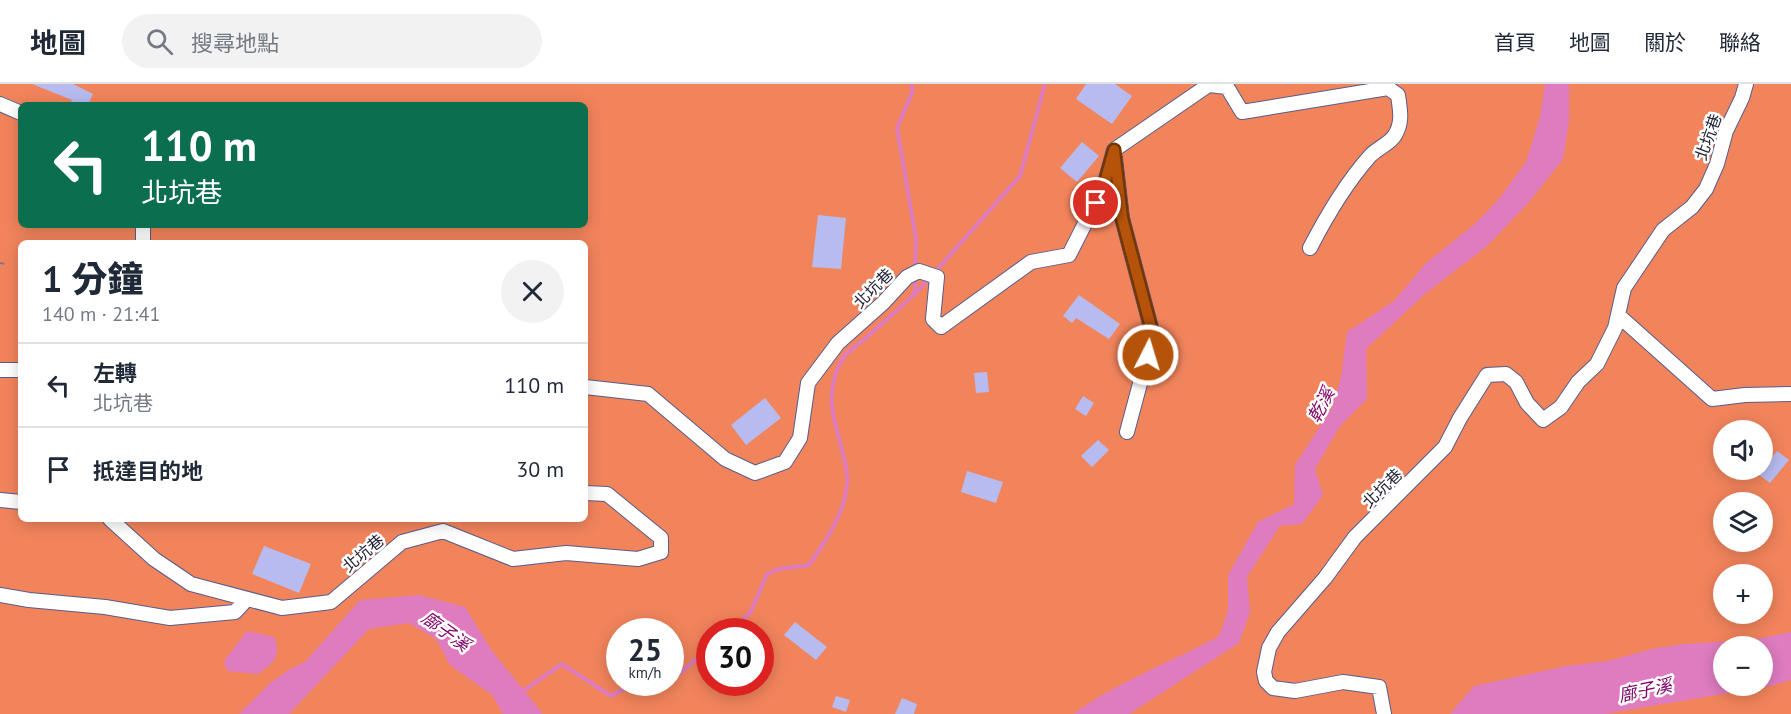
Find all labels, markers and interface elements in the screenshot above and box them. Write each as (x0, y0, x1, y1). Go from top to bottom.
search box (122, 14, 542, 68)
text: 地圖 (30, 24, 86, 61)
icon: search (143, 25, 176, 58)
text: 搜尋地點 (191, 29, 279, 57)
text: 首頁 (1494, 29, 1536, 56)
text: 地圖 (1569, 29, 1611, 56)
text: 關於 (1644, 29, 1686, 56)
text: 聯絡 (1719, 29, 1761, 56)
street label: 北坑巷 (1690, 111, 1726, 163)
text: 110 m (141, 118, 257, 173)
icon: left (42, 126, 120, 204)
text: 北坑巷 (141, 175, 222, 209)
pin (1070, 177, 1121, 228)
icon: arrive (1079, 186, 1112, 219)
text: 1 分鐘 (42, 255, 144, 302)
button: close (501, 260, 564, 323)
street label: 北坑巷 (849, 264, 897, 312)
text: 140 m · 21:41 (42, 301, 160, 327)
position arrow (1116, 323, 1180, 387)
text: 左轉 (93, 359, 137, 387)
icon: left (42, 369, 75, 402)
text: 110 m (504, 371, 564, 399)
water label: 乾溪 (1303, 381, 1341, 426)
text: 北坑巷 (93, 390, 153, 416)
map controls (1713, 420, 1773, 696)
button: sound (1713, 420, 1773, 480)
icon: arrive (42, 453, 75, 486)
text: 30 m (516, 455, 564, 483)
text: 抵達目的地 (93, 457, 203, 485)
street label: 北坑巷 (1358, 464, 1406, 512)
button: layers (1713, 492, 1773, 552)
street label: 北坑巷 (338, 530, 388, 576)
button: + (1713, 564, 1773, 624)
water label: 廍子溪 (417, 606, 477, 658)
speed limit sign: 30 (696, 618, 774, 696)
text: 25 (628, 630, 662, 669)
button: − (1713, 636, 1773, 696)
text: km/h (629, 663, 661, 682)
water label: 廍子溪 (1616, 673, 1677, 707)

